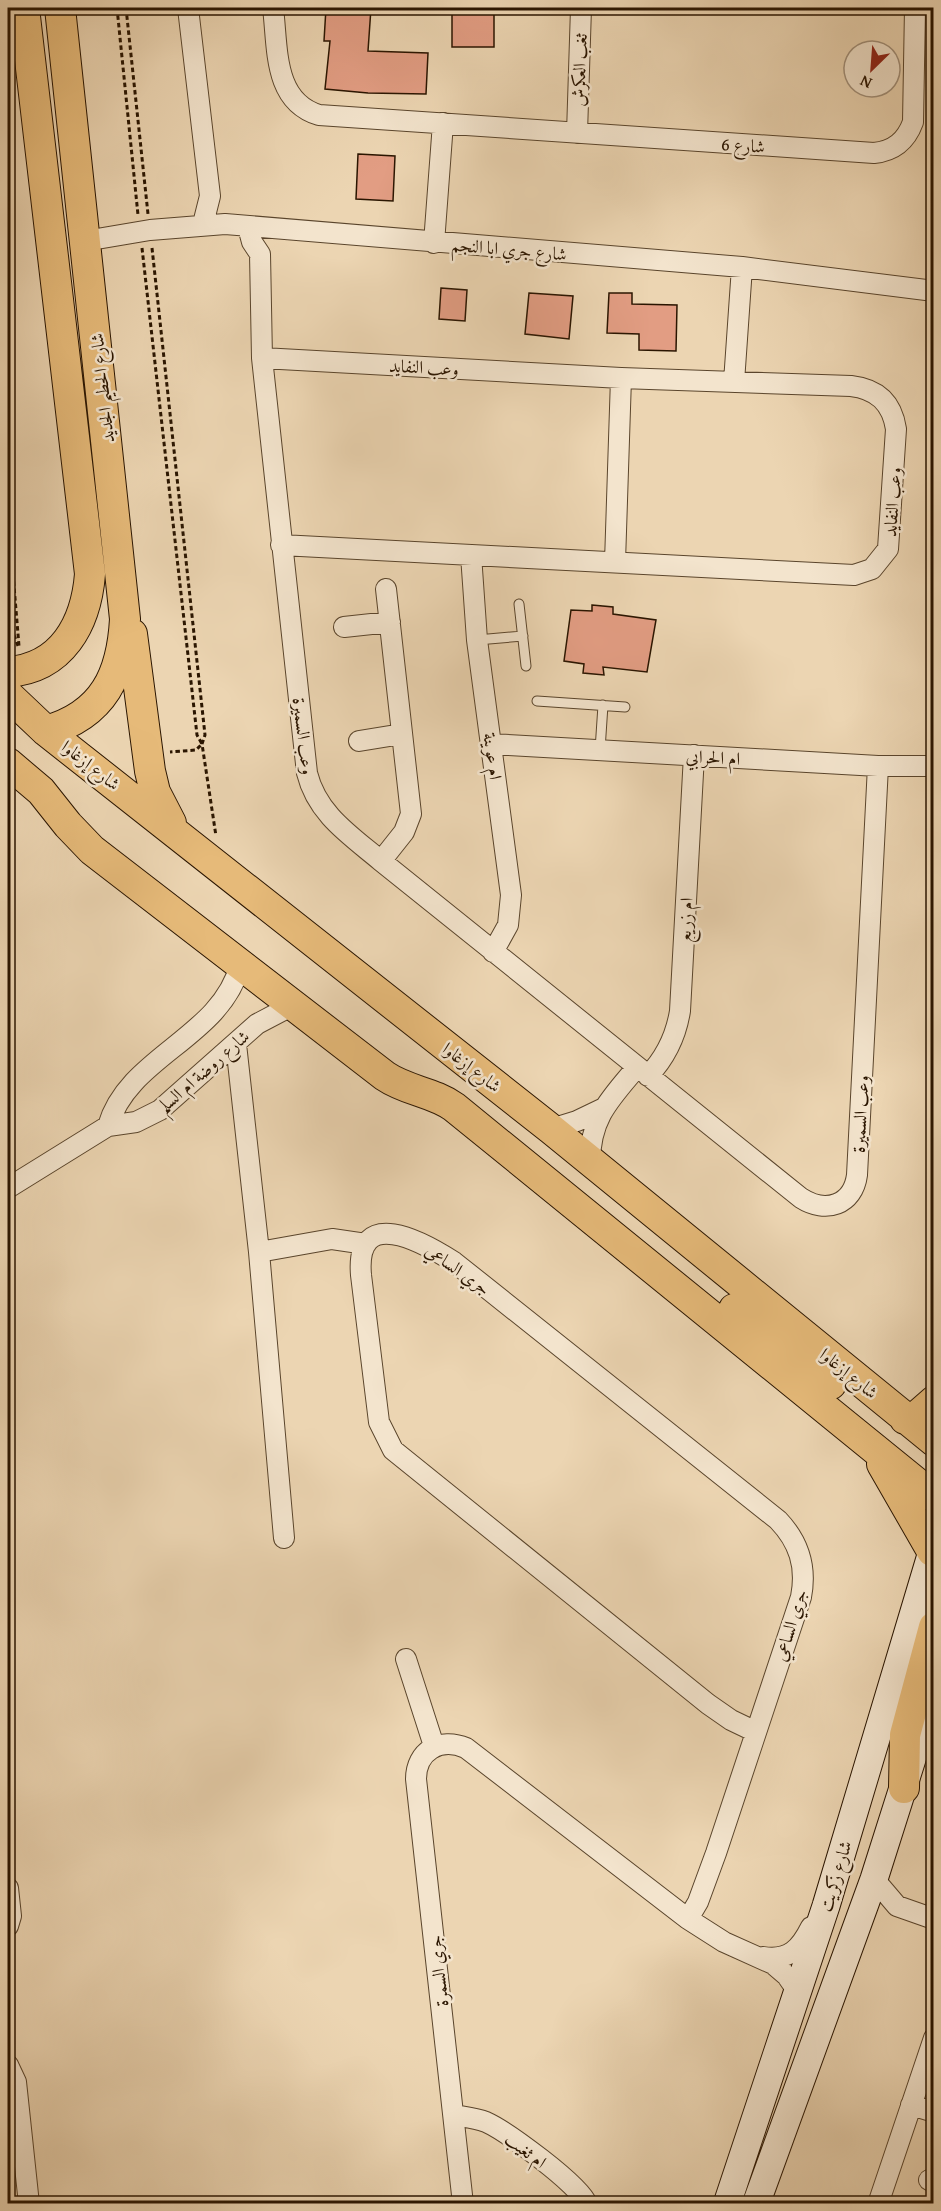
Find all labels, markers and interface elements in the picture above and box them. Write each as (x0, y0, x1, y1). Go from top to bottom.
street label: ثغب العكرش (564, 32, 594, 107)
north arrow (842, 39, 902, 99)
text: N (855, 69, 876, 96)
street label: شارع 6 (720, 130, 766, 162)
street label: شارع جري ابا النجم (450, 230, 568, 271)
street label: شارع الحطيم الجديد (83, 331, 126, 444)
street label: وعب النفايد (388, 352, 460, 382)
street label: وعب النفايد (876, 466, 908, 538)
street label: وعب السميرة (286, 696, 322, 776)
street label: ام عوينة (473, 731, 510, 782)
street label: شارع إزغاوا (54, 733, 126, 798)
street label: ام الحرابي (685, 742, 741, 775)
street label: ام زريع (670, 897, 703, 943)
street label: شارع روضة ام السلم (151, 1023, 259, 1123)
street label: شارع إزغاوا (435, 1035, 507, 1100)
street label: وعب السميرة (844, 1074, 876, 1154)
street label: جري الساعي (419, 1237, 496, 1303)
street label: شارع إزغاوا (813, 1341, 884, 1407)
street label: جري الساعي (766, 1586, 816, 1665)
street label: شارع زكريت (811, 1837, 860, 1915)
street label: جري السمرة (421, 1934, 457, 2008)
street label: ام ثغيب (498, 2125, 553, 2177)

